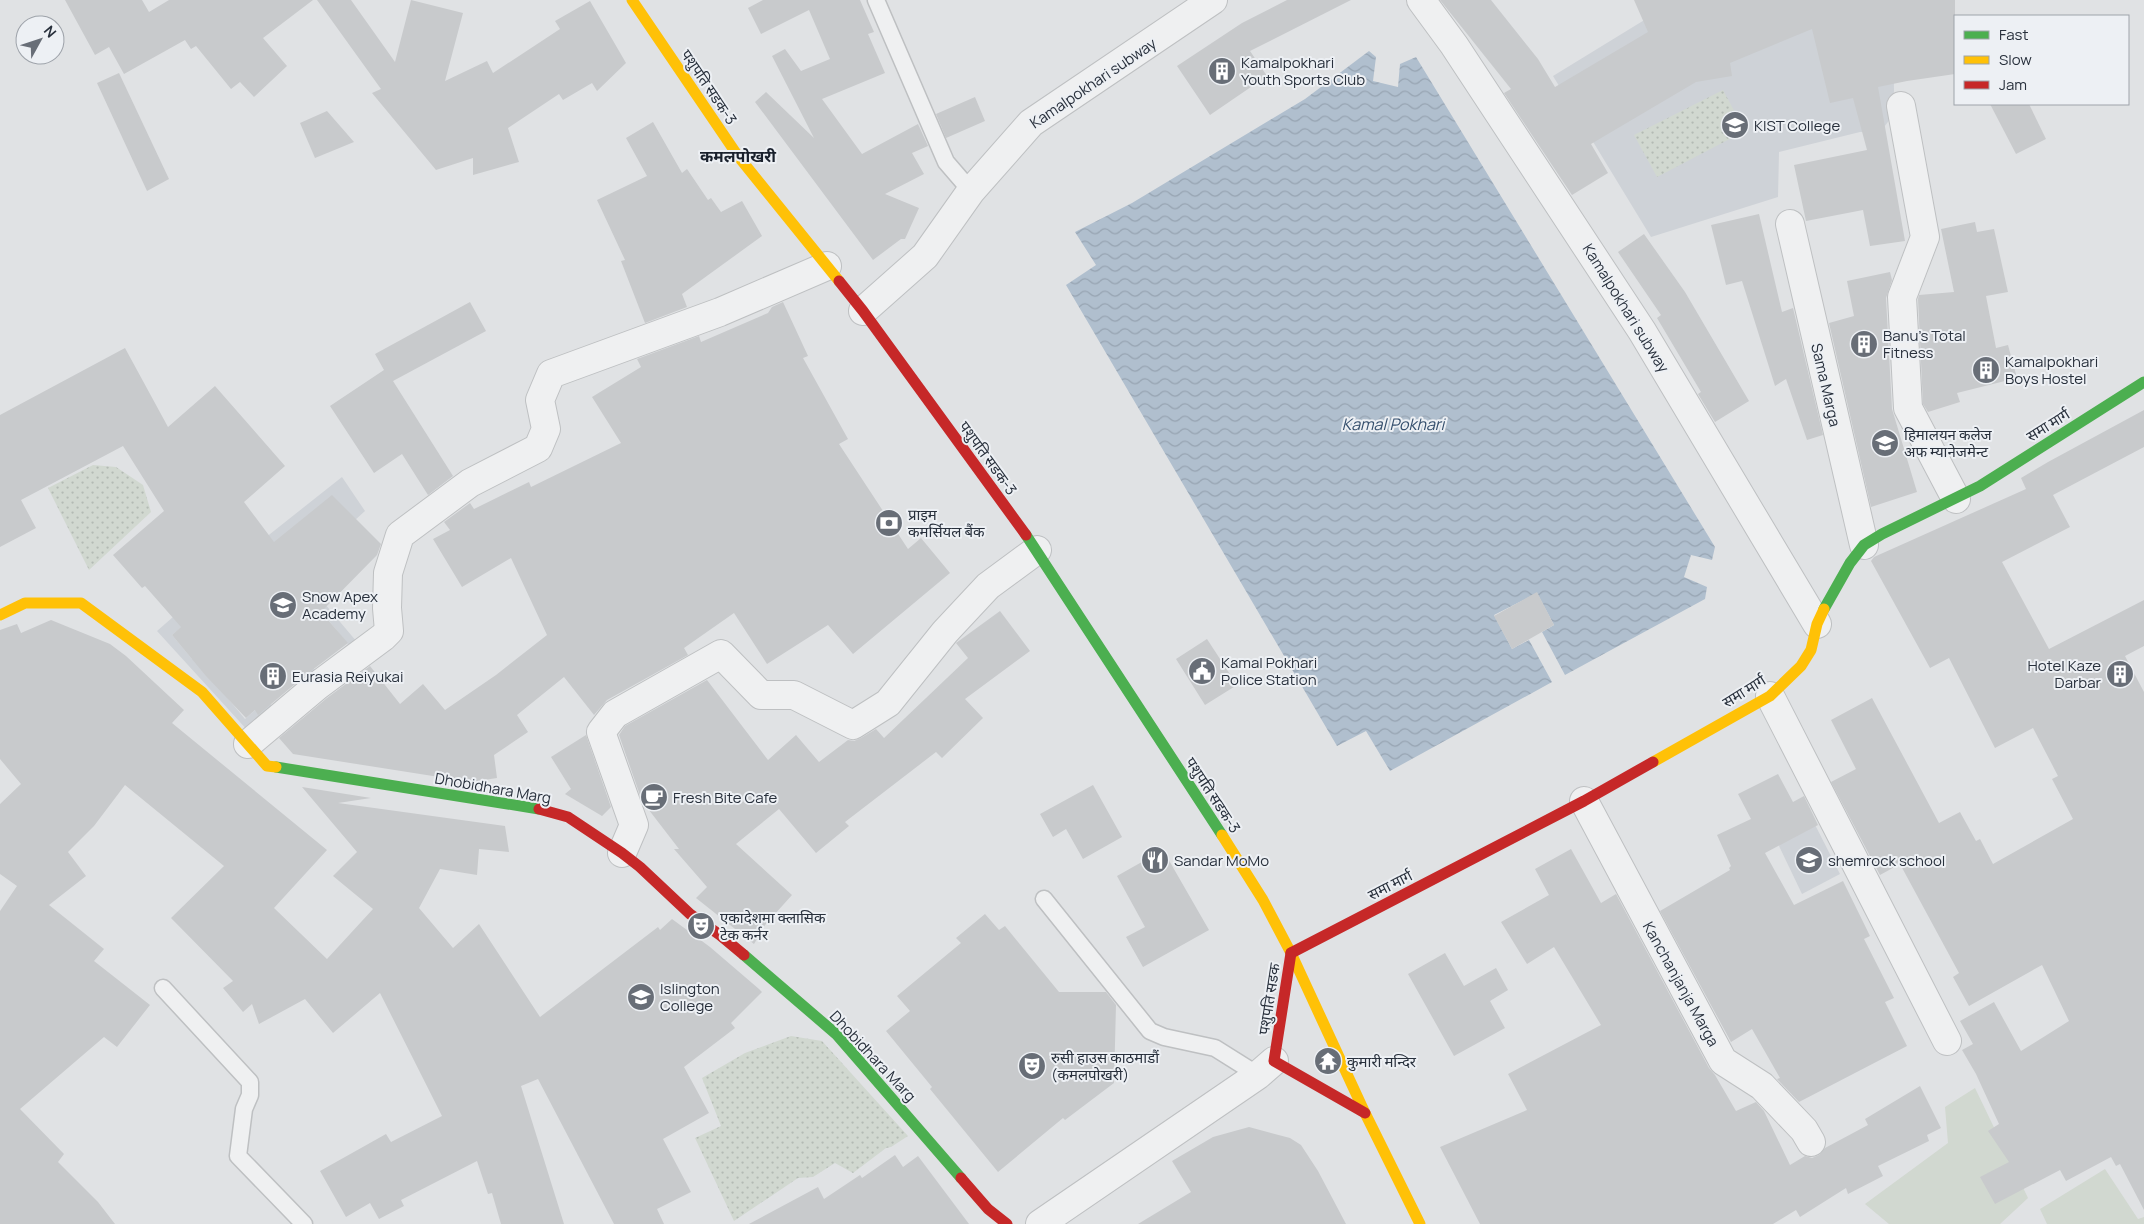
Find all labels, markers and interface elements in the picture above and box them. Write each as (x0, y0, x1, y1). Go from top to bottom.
north arrow (15, 15, 65, 65)
legend (1954, 15, 2129, 105)
text: N (40, 21, 61, 41)
text: Fast (1999, 24, 2028, 45)
street label: Kamalpokhari subway (1026, 33, 1160, 133)
street label: पशुपति सडक-3 (676, 45, 742, 129)
text: Slow (1999, 49, 2032, 70)
place label: Kamalpokhari Youth Sports Club (1241, 52, 1365, 90)
building icon: Kamalpokhari Youth Sports Club (1207, 56, 1237, 86)
text: Jam (1999, 74, 2027, 95)
school or university icon: KIST College (1720, 110, 1750, 140)
place label: KIST College (1754, 115, 1840, 136)
district label: कमलपोखरी (700, 145, 776, 167)
street label: Kamalpokhari subway (1578, 240, 1674, 377)
place label: Banu's Total Fitness (1883, 325, 1966, 363)
building icon: Banu's Total Fitness (1849, 329, 1879, 359)
street label: Sama Marga (1806, 341, 1846, 429)
place label: Kamalpokhari Boys Hostel (2005, 351, 2098, 389)
building icon: Kamalpokhari Boys Hostel (1971, 355, 2001, 385)
street label: समा मार्ग (2022, 403, 2074, 446)
water label: Kamal Pokhari (1342, 413, 1447, 435)
street label: पशुपति सडक-3 (954, 417, 1022, 499)
place label: हिमालयन कलेज अफ म्यानेजमेन्ट (1904, 424, 1993, 462)
school or university icon: हिमालयन कलेज अफ म्यानेजमेन्ट (1870, 428, 1900, 458)
place label: प्राइम कमर्सियल बैंक (908, 504, 985, 542)
bank icon: प्राइम कमर्सियल बैंक (874, 508, 904, 538)
place label: Snow Apex Academy (302, 586, 378, 624)
school or university icon: Snow Apex Academy (268, 590, 298, 620)
place label: Kamal Pokhari Police Station (1221, 652, 1317, 690)
place label: Hotel Kaze Darbar (2028, 655, 2102, 693)
public building icon: Kamal Pokhari Police Station (1187, 656, 1217, 686)
building icon: Hotel Kaze Darbar (2105, 659, 2135, 689)
building icon: Eurasia Reiyukai (258, 661, 288, 691)
place label: Eurasia Reiyukai (292, 666, 403, 687)
street label: समा मार्ग (1718, 669, 1770, 712)
street label: पशुपति सडक-3 (1181, 753, 1245, 837)
street label: Dhobidhara Marg (433, 767, 553, 809)
cafe icon: Fresh Bite Cafe (639, 782, 669, 812)
place label: Fresh Bite Cafe (673, 787, 778, 808)
restaurant icon: Sandar MoMo (1140, 845, 1170, 875)
school or university icon: shemrock school (1794, 845, 1824, 875)
place label: Sandar MoMo (1174, 850, 1269, 871)
place label: shemrock school (1828, 850, 1945, 871)
street label: समा मार्ग (1364, 864, 1417, 905)
place label: एकादेशमा क्लासिक टेक कर्नर (720, 907, 826, 945)
theatre icon: एकादेशमा क्लासिक टेक कर्नर (686, 911, 716, 941)
street label: Kanchanjanja Marga (1638, 918, 1724, 1050)
street label: पशुपति सडक (1253, 961, 1285, 1036)
place label: Islington College (660, 978, 720, 1016)
school or university icon: Islington College (626, 982, 656, 1012)
street label: Dhobidhara Marg (825, 1006, 921, 1106)
temple icon: कुमारी मन्दिर (1313, 1046, 1343, 1076)
place label: रुसी हाउस काठमाडौं (कमलपोखरी) (1051, 1047, 1160, 1085)
theatre icon: रुसी हाउस काठमाडौं (कमलपोखरी) (1017, 1051, 1047, 1081)
place label: कुमारी मन्दिर (1347, 1051, 1417, 1072)

